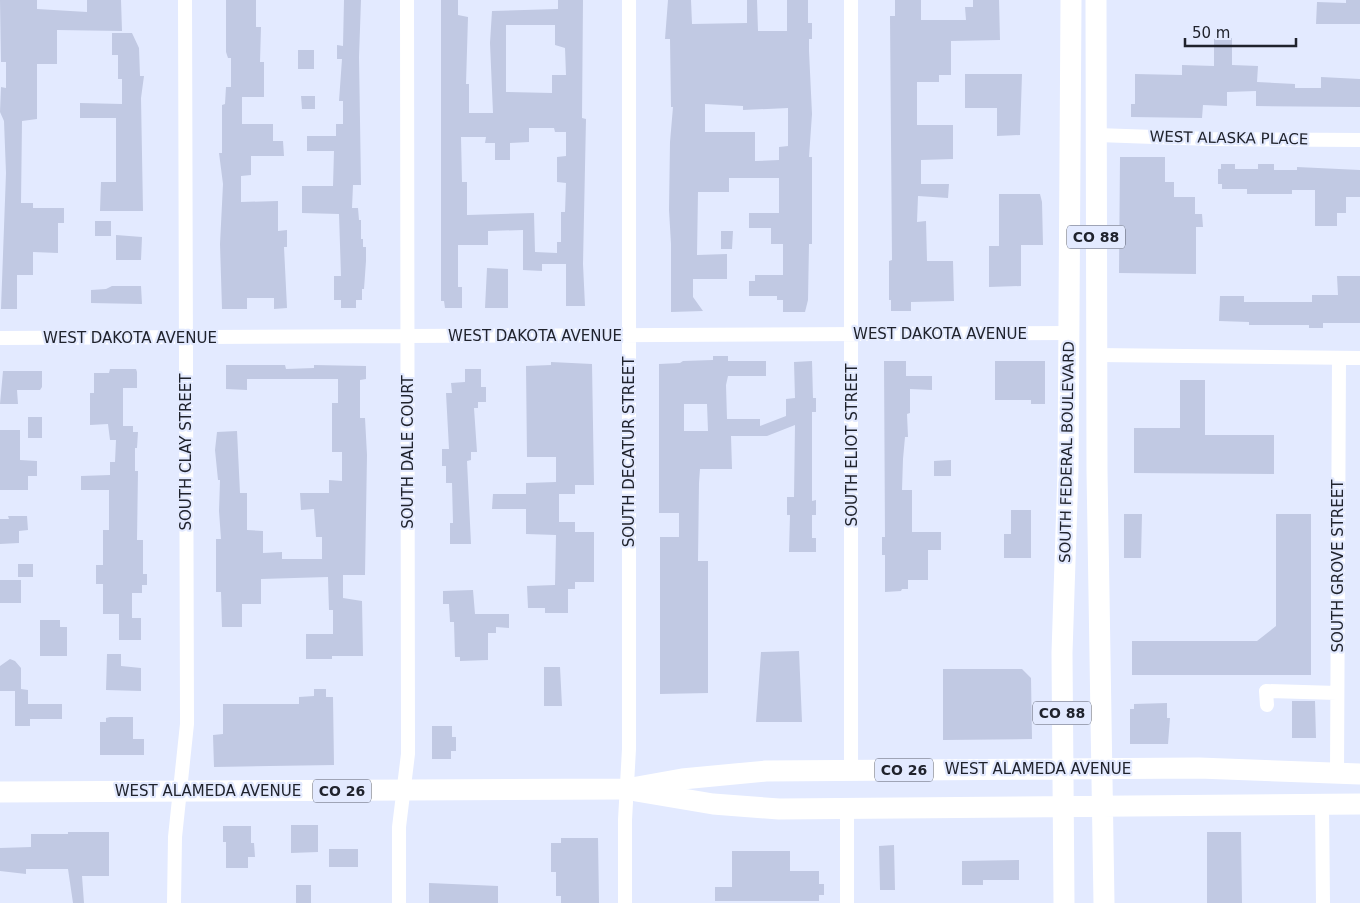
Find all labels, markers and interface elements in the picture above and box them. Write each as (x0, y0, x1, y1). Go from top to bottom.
scale bar (1185, 15, 1296, 47)
text: 50 m (1192, 24, 1230, 42)
street label: WEST ALASKA PLACE (1149, 128, 1309, 148)
road number: CO 88 (1067, 226, 1125, 248)
street label: WEST DAKOTA AVENUE (853, 325, 1027, 343)
street label: WEST DAKOTA AVENUE (448, 327, 622, 345)
street label: WEST DAKOTA AVENUE (43, 329, 217, 347)
street label: SOUTH FEDERAL BOULEVARD (1056, 341, 1078, 563)
street label: SOUTH DECATUR STREET (620, 356, 638, 547)
street label: SOUTH ELIOT STREET (843, 363, 861, 526)
street label: SOUTH CLAY STREET (177, 373, 195, 530)
street label: SOUTH DALE COURT (399, 374, 417, 529)
street label: SOUTH GROVE STREET (1329, 479, 1347, 652)
road number: CO 88 (1033, 701, 1091, 724)
road number: CO 26 (875, 758, 933, 782)
street label: WEST ALAMEDA AVENUE (945, 760, 1131, 778)
road number: CO 26 (313, 779, 371, 802)
street label: WEST ALAMEDA AVENUE (115, 782, 301, 800)

